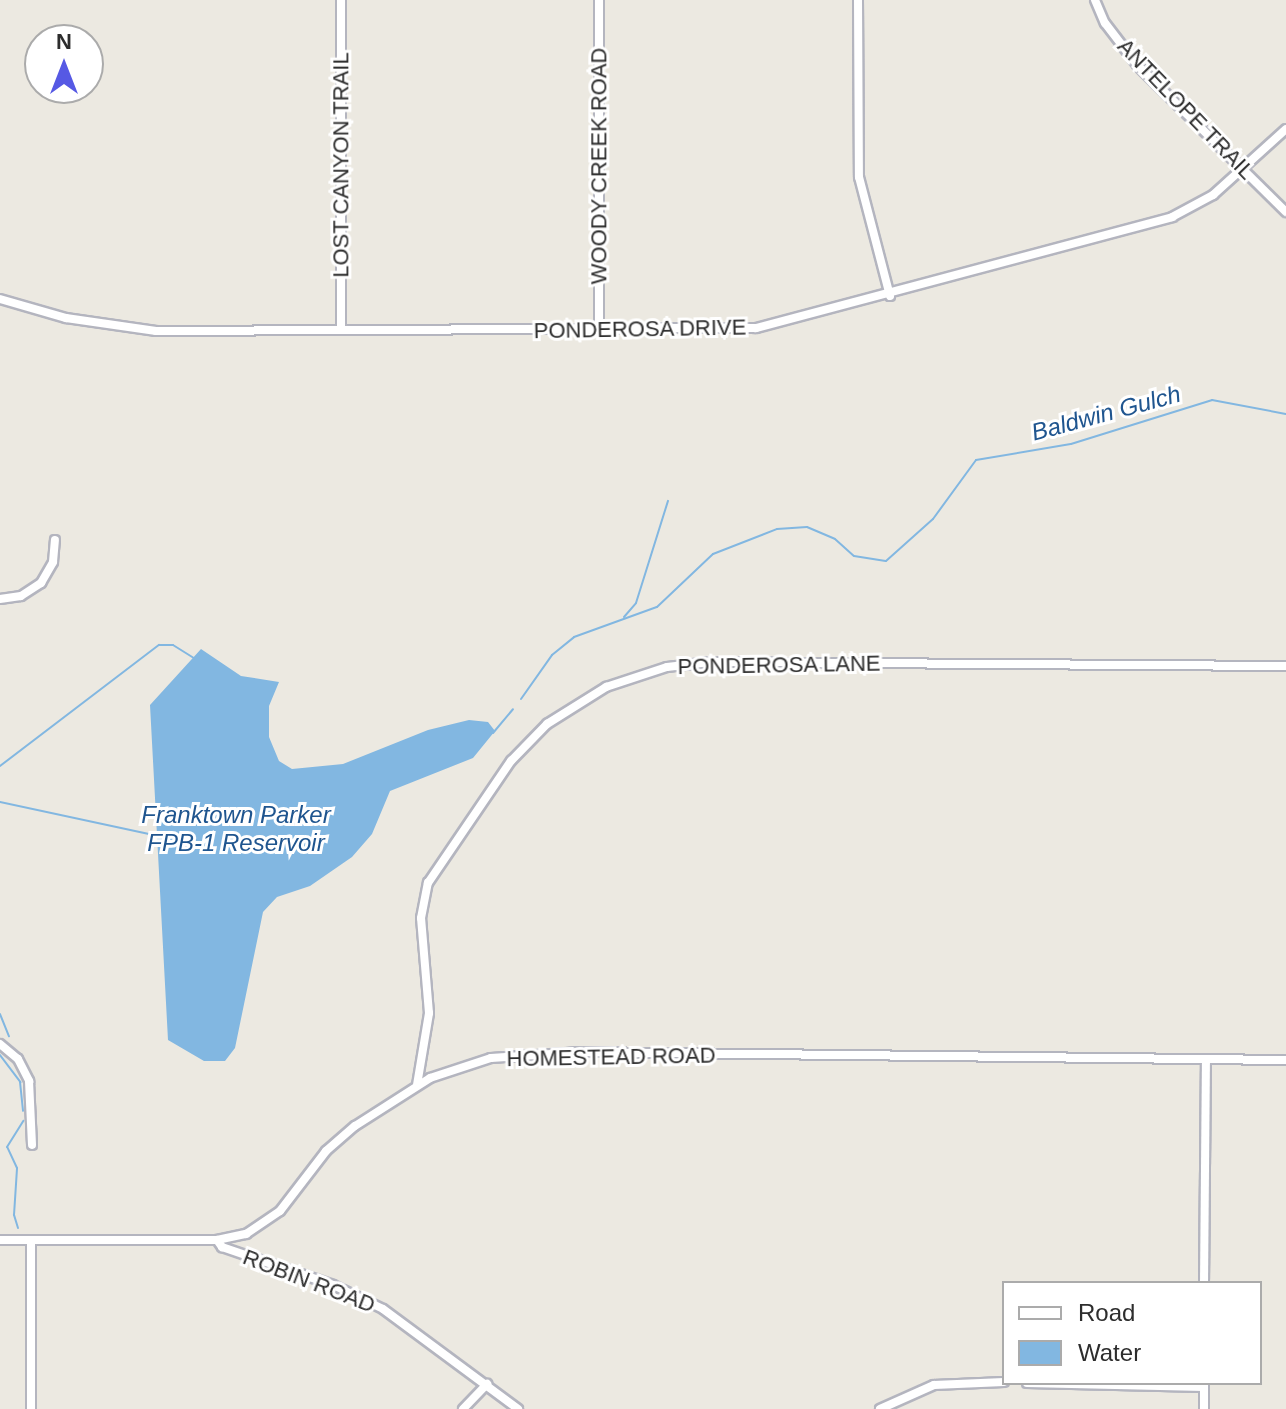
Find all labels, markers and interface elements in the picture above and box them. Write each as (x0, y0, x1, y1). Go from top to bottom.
north arrow (24, 24, 104, 104)
text: N (56, 29, 72, 54)
street label: ANTELOPE TRAIL (1112, 33, 1260, 185)
street label: WOODY CREEK ROAD (586, 47, 612, 285)
street label: LOST CANYON TRAIL (328, 52, 354, 278)
street label: PONDEROSA DRIVE (533, 314, 747, 344)
water label: Baldwin Gulch (1028, 379, 1184, 447)
street label: PONDEROSA LANE (677, 650, 881, 680)
water label: Franktown Parker FPB-1 Reservoir (141, 801, 331, 857)
street label: HOMESTEAD ROAD (506, 1042, 716, 1072)
street label: ROBIN ROAD (239, 1244, 379, 1318)
legend (1002, 1281, 1262, 1385)
text: Road (1078, 1299, 1135, 1326)
text: Water (1078, 1339, 1141, 1366)

